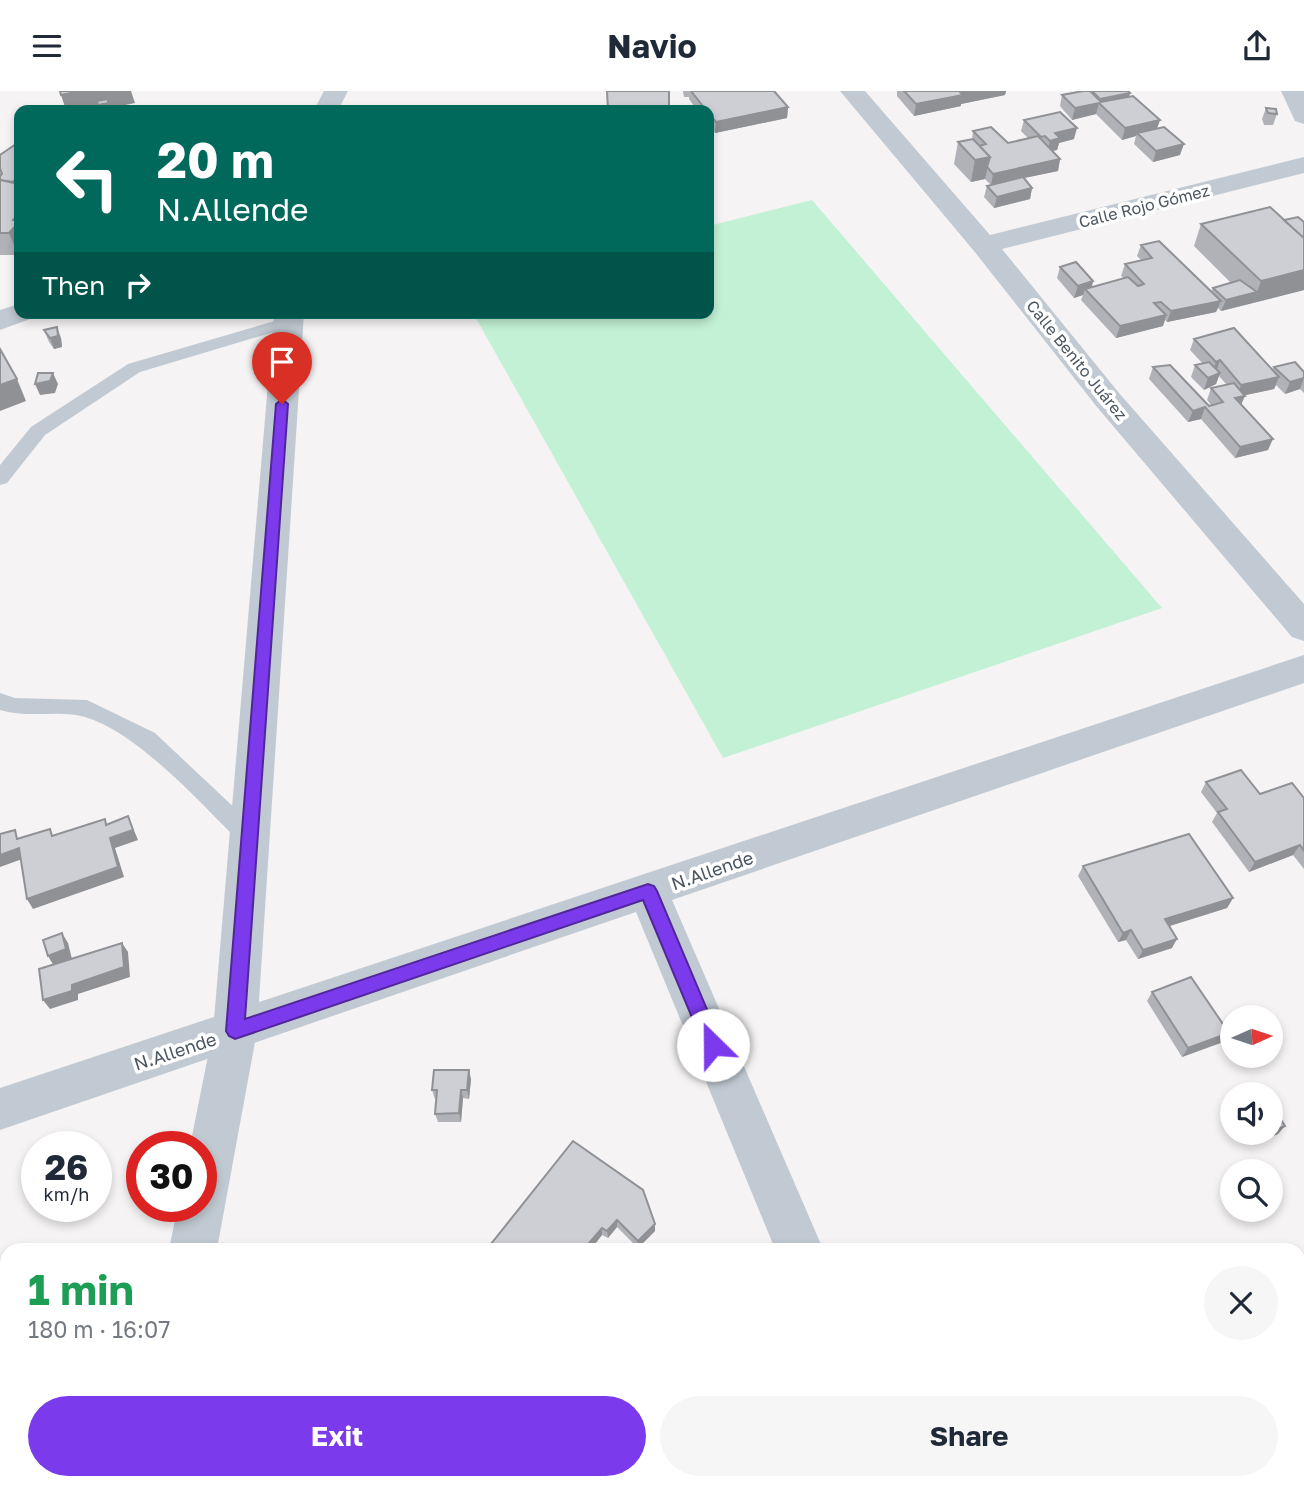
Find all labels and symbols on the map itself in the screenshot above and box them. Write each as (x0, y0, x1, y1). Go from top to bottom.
street label: Calle Rojo Gómez (1077, 180, 1211, 232)
street label: Calle Benito Juárez (1022, 296, 1132, 424)
pin (252, 332, 312, 404)
street label: N.Allende (668, 846, 756, 894)
north arrow (1220, 1005, 1283, 1067)
position arrow (676, 1008, 750, 1082)
street label: N.Allende (131, 1027, 219, 1075)
speed limit sign: 30 (126, 1131, 217, 1222)

